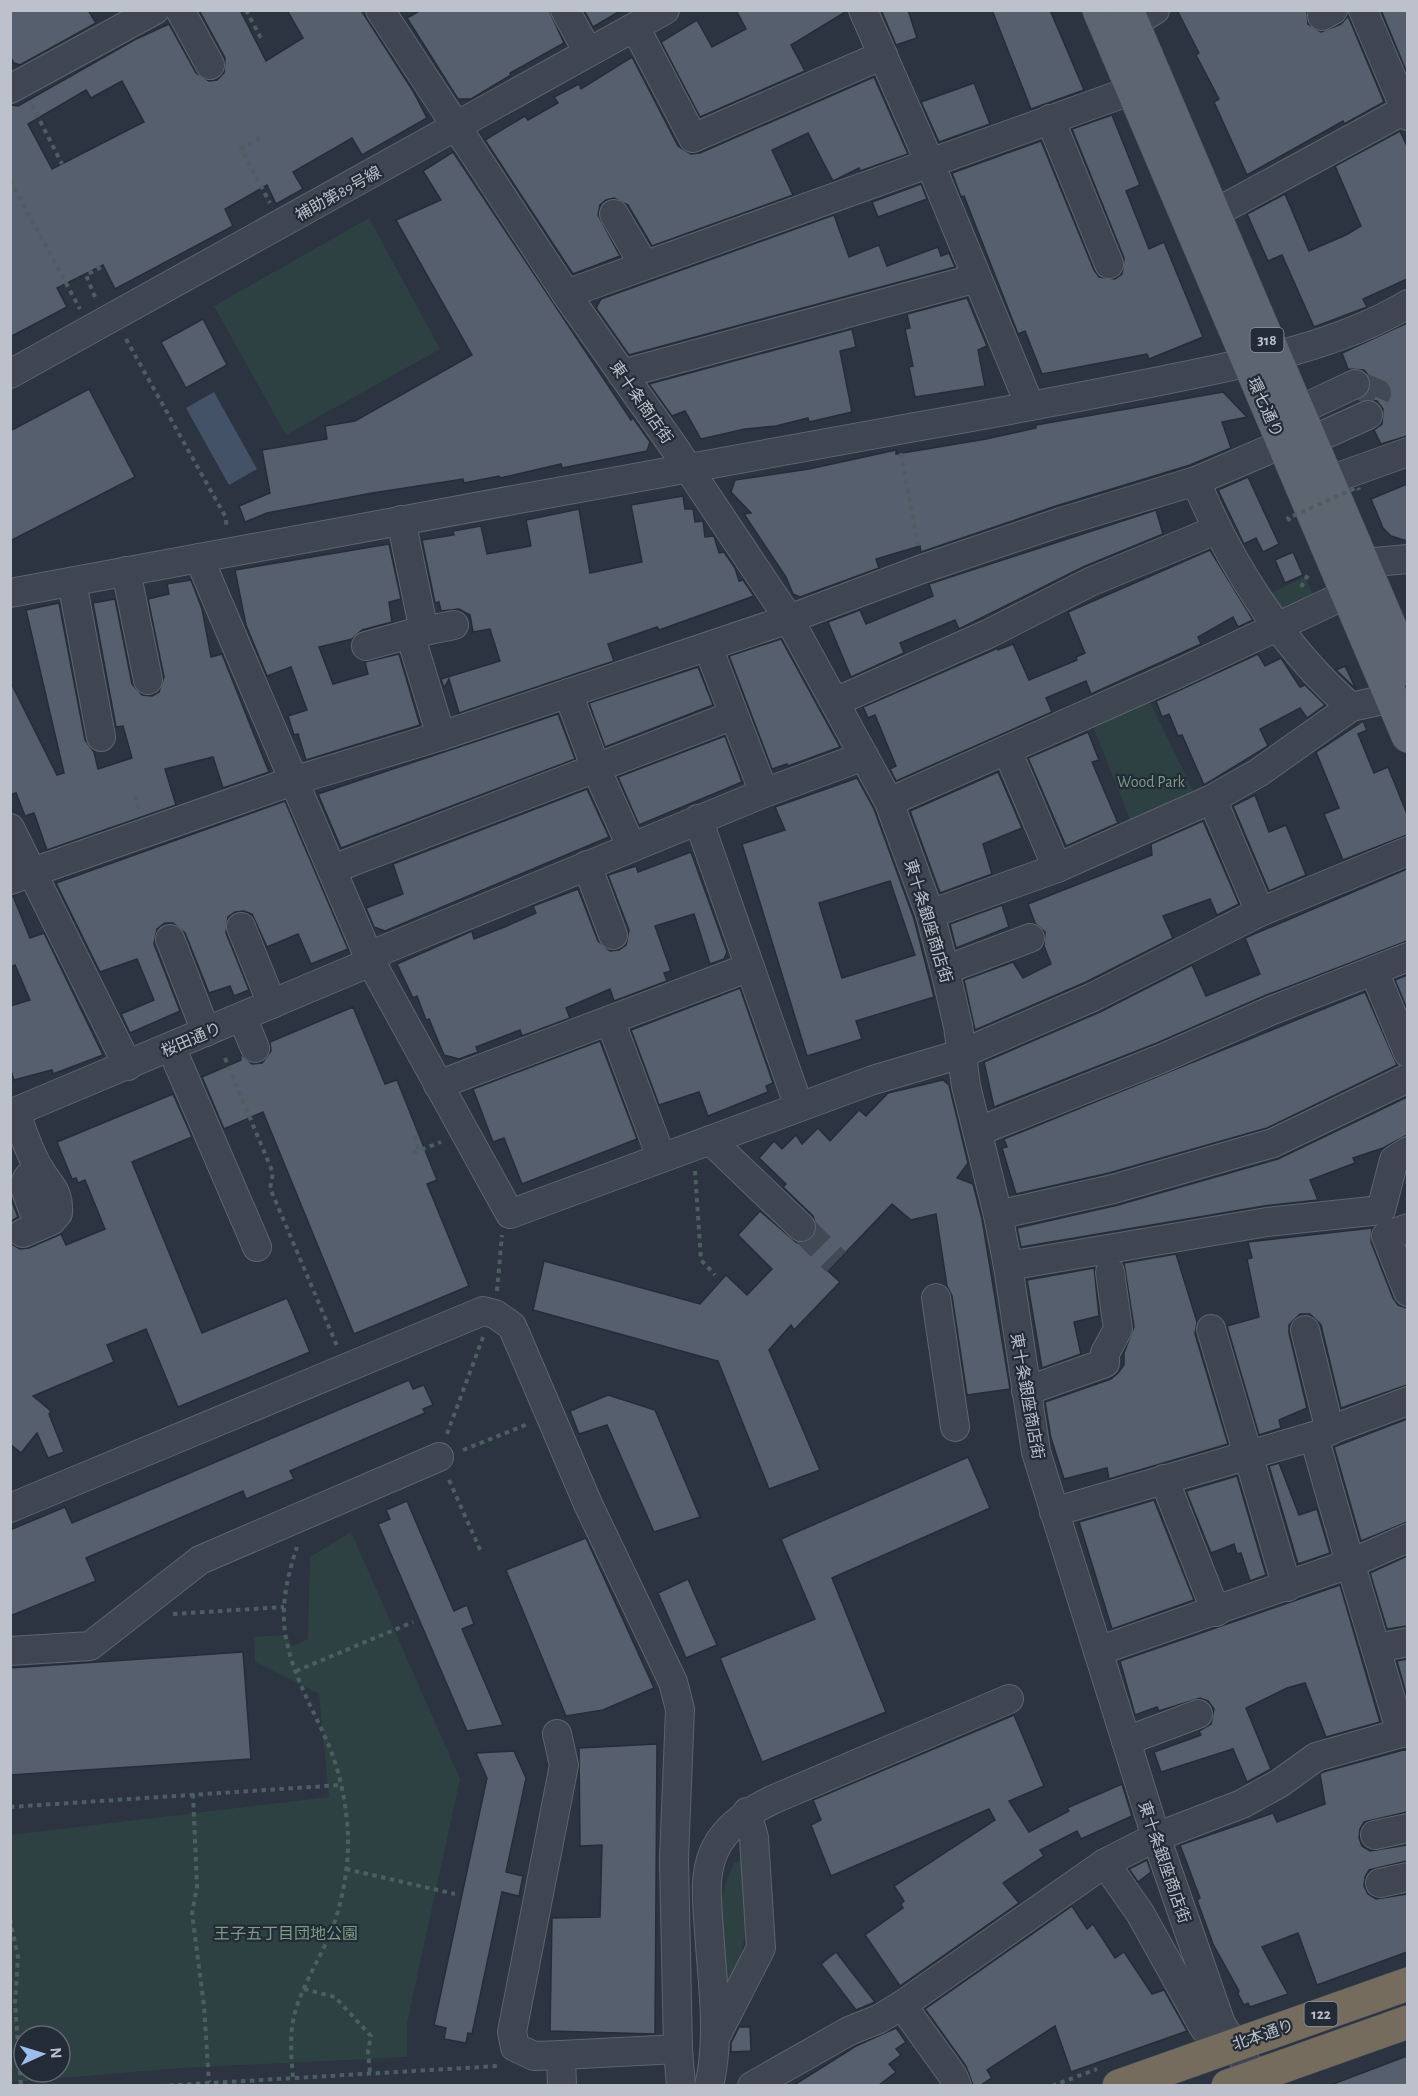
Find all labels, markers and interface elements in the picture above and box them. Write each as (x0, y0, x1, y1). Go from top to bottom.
street label: 補助第89号線 (293, 163, 384, 224)
road number: 318 (1250, 328, 1284, 352)
street label: 東十条商店街 (607, 358, 676, 446)
street label: 環七通り (1245, 375, 1286, 440)
park label: Wood Park (1117, 774, 1186, 790)
street label: 東十条銀座商店街 (902, 857, 955, 985)
street label: 桜田通り (158, 1019, 224, 1060)
street label: 東十条銀座商店街 (1008, 1332, 1047, 1461)
street label: 東十条銀座商店街 (1136, 1799, 1193, 1925)
park label: 王子五丁目団地公園 (214, 1925, 358, 1942)
road number: 122 (1304, 2002, 1338, 2026)
street label: 北本通り (1230, 2016, 1296, 2053)
north arrow (12, 2024, 72, 2084)
text: N (48, 2047, 64, 2059)

